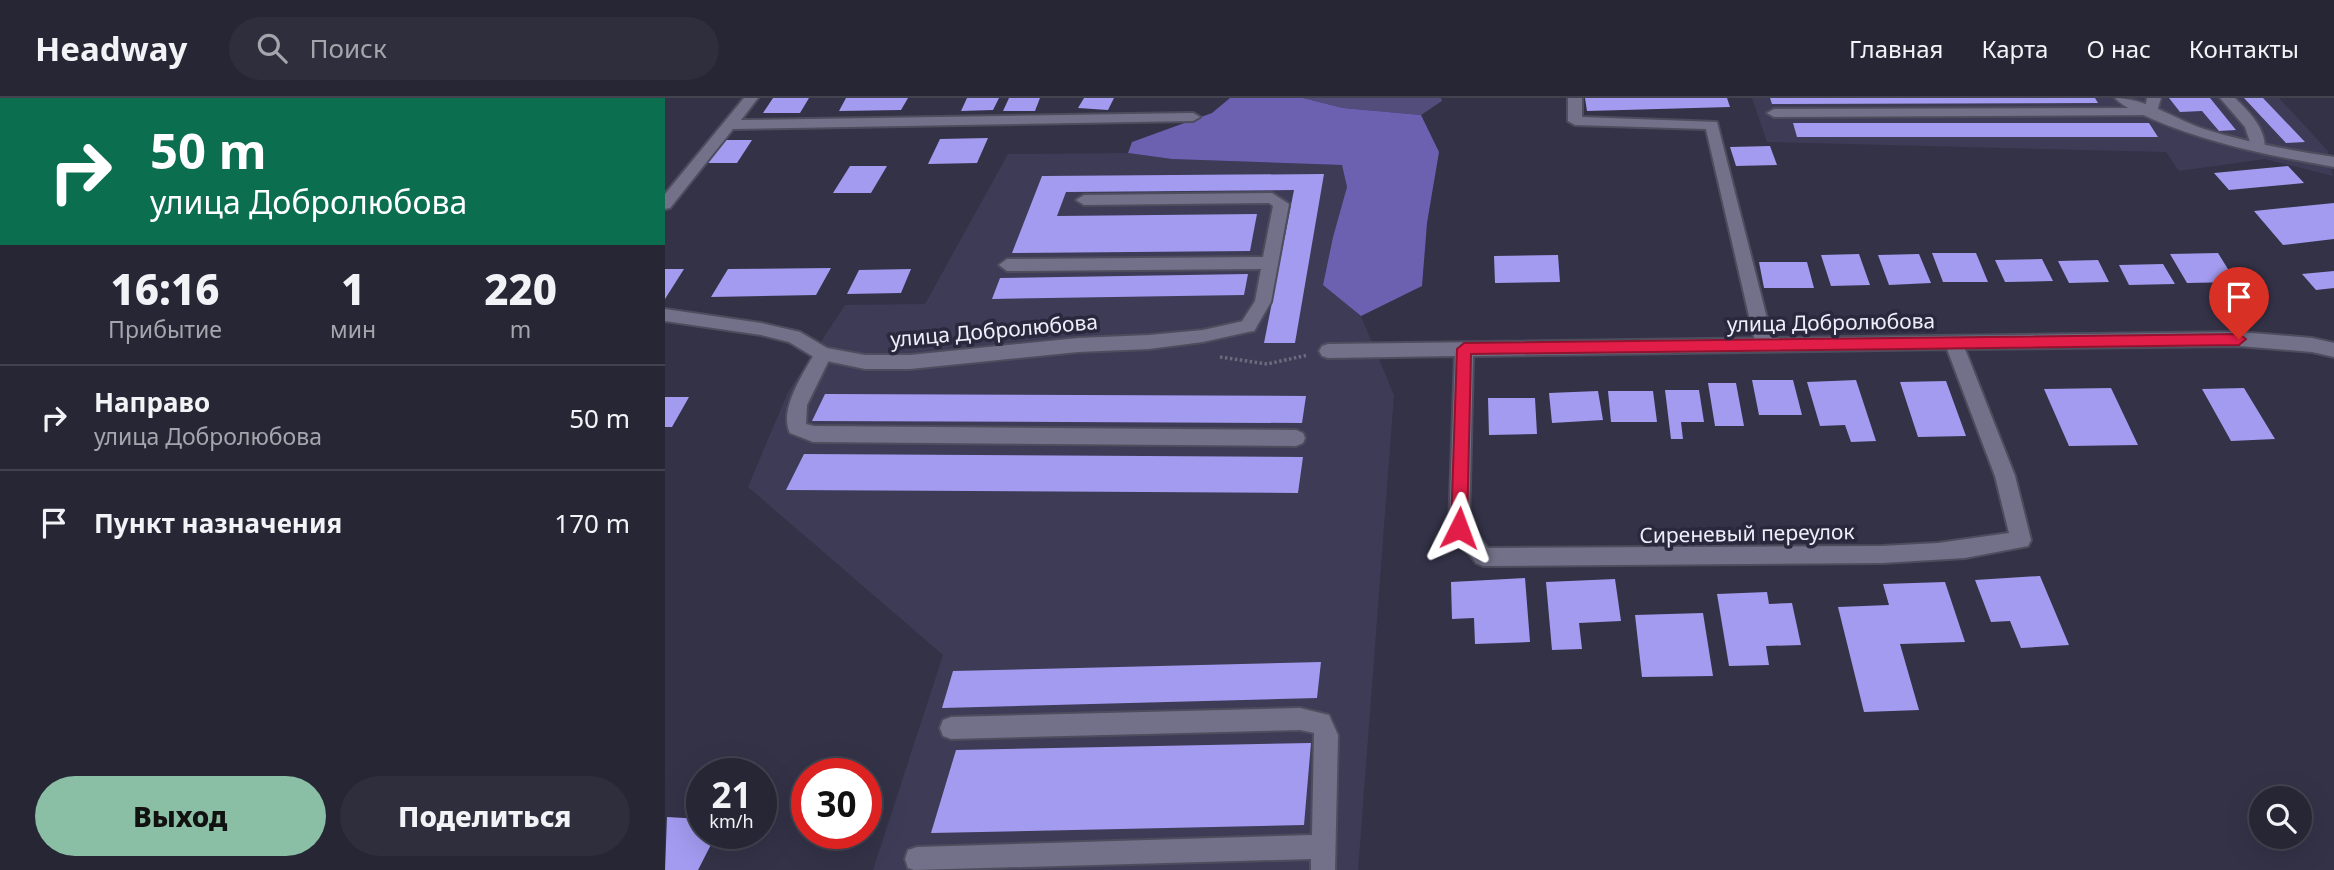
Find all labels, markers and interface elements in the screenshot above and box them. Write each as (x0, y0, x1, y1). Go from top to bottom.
search box (229, 17, 719, 80)
text: Headway (35, 26, 187, 71)
icon: search (253, 29, 291, 67)
text: Поиск (309, 30, 387, 66)
text: Главная (1849, 32, 1943, 65)
text: Карта (1981, 32, 2048, 65)
text: О нас (2086, 32, 2151, 65)
text: Контакты (2189, 32, 2299, 65)
text: 50 m (150, 117, 267, 183)
icon: right (35, 126, 126, 217)
text: улица Добролюбова (150, 180, 467, 223)
text: 16:16 (110, 260, 220, 317)
text: 1 (341, 260, 365, 317)
text: 220 (484, 260, 557, 317)
pin (2209, 267, 2269, 339)
icon: arrive (2220, 278, 2258, 316)
street label: улица Добролюбова (1727, 306, 1935, 338)
street label: улица Добролюбова (889, 307, 1099, 353)
text: Прибытие (108, 313, 222, 345)
text: мин (330, 313, 376, 345)
text: m (510, 313, 531, 345)
text: Направо (94, 384, 210, 420)
icon: right (35, 399, 73, 437)
text: 50 m (569, 400, 630, 436)
text: улица Добролюбова (94, 420, 322, 452)
position arrow (1422, 491, 1496, 565)
icon: arrive (35, 504, 73, 542)
text: Пункт назначения (94, 505, 342, 541)
text: 170 m (554, 505, 630, 541)
street label: Сиреневый переулок (1639, 517, 1855, 549)
speed limit sign: 30 (791, 758, 882, 849)
text: 21 (711, 771, 752, 818)
button: Выход (35, 776, 326, 856)
button: Поделиться (340, 776, 630, 856)
map controls (2249, 786, 2312, 849)
button: search (2249, 786, 2312, 849)
text: km/h (709, 809, 754, 833)

